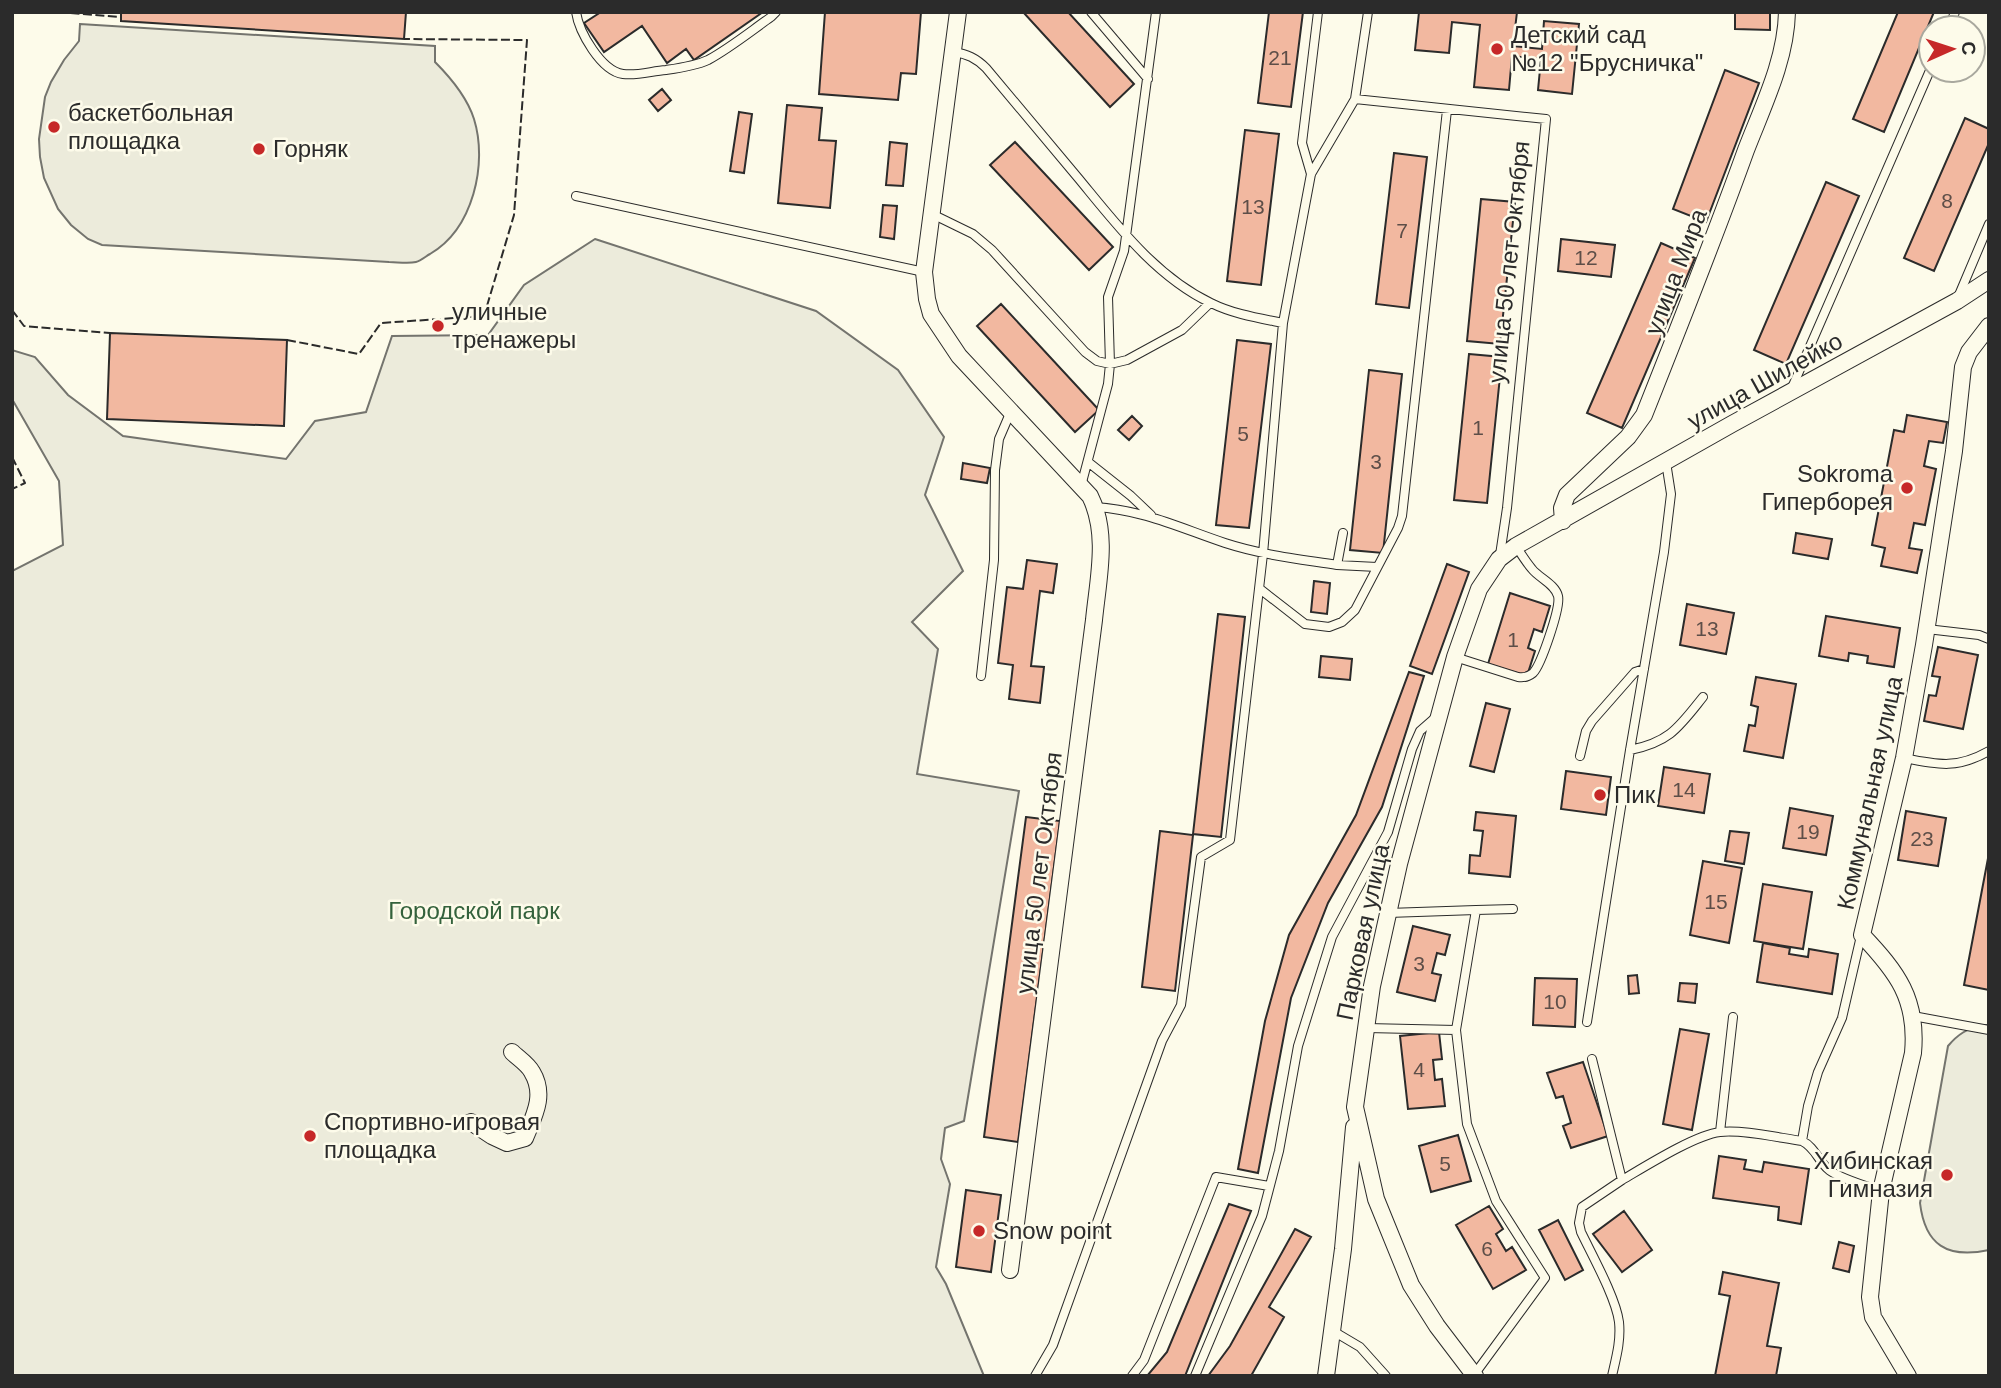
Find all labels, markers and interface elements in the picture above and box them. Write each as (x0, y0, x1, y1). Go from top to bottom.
north arrow (1917, 14, 1987, 84)
place label: Детский сад №12 "Брусничка" (1511, 21, 1703, 76)
marker: Детский сад №12 "Брусничка" (1489, 41, 1505, 57)
text: С (1958, 41, 1979, 56)
house number: 21 (1268, 46, 1292, 69)
place label: баскетбольная площадка (68, 99, 234, 154)
marker: баскетбольная площадка (46, 119, 62, 135)
place label: Горняк (273, 135, 348, 162)
street label: улица 50 лет Октября (1482, 139, 1535, 384)
marker: Горняк (251, 141, 267, 157)
house number: 8 (1941, 189, 1953, 212)
house number: 13 (1241, 195, 1265, 218)
street label: улица Мира (1639, 204, 1712, 339)
house number: 7 (1396, 219, 1408, 242)
house number: 12 (1574, 246, 1598, 269)
place label: уличные тренажеры (452, 298, 576, 353)
marker: уличные тренажеры (430, 318, 446, 334)
street label: улица Шилейко (1683, 327, 1847, 434)
house number: 1 (1472, 416, 1484, 439)
house number: 5 (1237, 422, 1249, 445)
house number: 3 (1370, 450, 1382, 473)
place label: Sokroma Гиперборея (1761, 460, 1894, 515)
marker: Sokroma Гиперборея (1899, 480, 1915, 496)
house number: 13 (1695, 617, 1719, 640)
house number: 1 (1507, 628, 1519, 651)
street label: Коммунальная улица (1832, 673, 1908, 912)
street label: улица 50 лет Октября (1010, 750, 1067, 995)
house number: 14 (1672, 778, 1696, 801)
place label: Пик (1614, 781, 1656, 808)
marker: Пик (1592, 787, 1608, 803)
house number: 19 (1796, 820, 1820, 843)
house number: 23 (1910, 827, 1934, 850)
street label: Парковая улица (1331, 841, 1395, 1023)
house number: 15 (1704, 890, 1728, 913)
park label: Городской парк (388, 897, 560, 924)
house number: 3 (1413, 952, 1425, 975)
house number: 10 (1543, 990, 1567, 1013)
house number: 4 (1413, 1058, 1425, 1081)
place label: Спортивно-игровая площадка (324, 1108, 540, 1163)
marker: Спортивно-игровая площадка (302, 1128, 318, 1144)
place label: Хибинская Гимназия (1814, 1147, 1933, 1202)
house number: 5 (1439, 1152, 1451, 1175)
marker: Хибинская Гимназия (1939, 1167, 1955, 1183)
place label: Snow point (993, 1217, 1112, 1244)
marker: Snow point (971, 1223, 987, 1239)
house number: 6 (1481, 1237, 1493, 1260)

